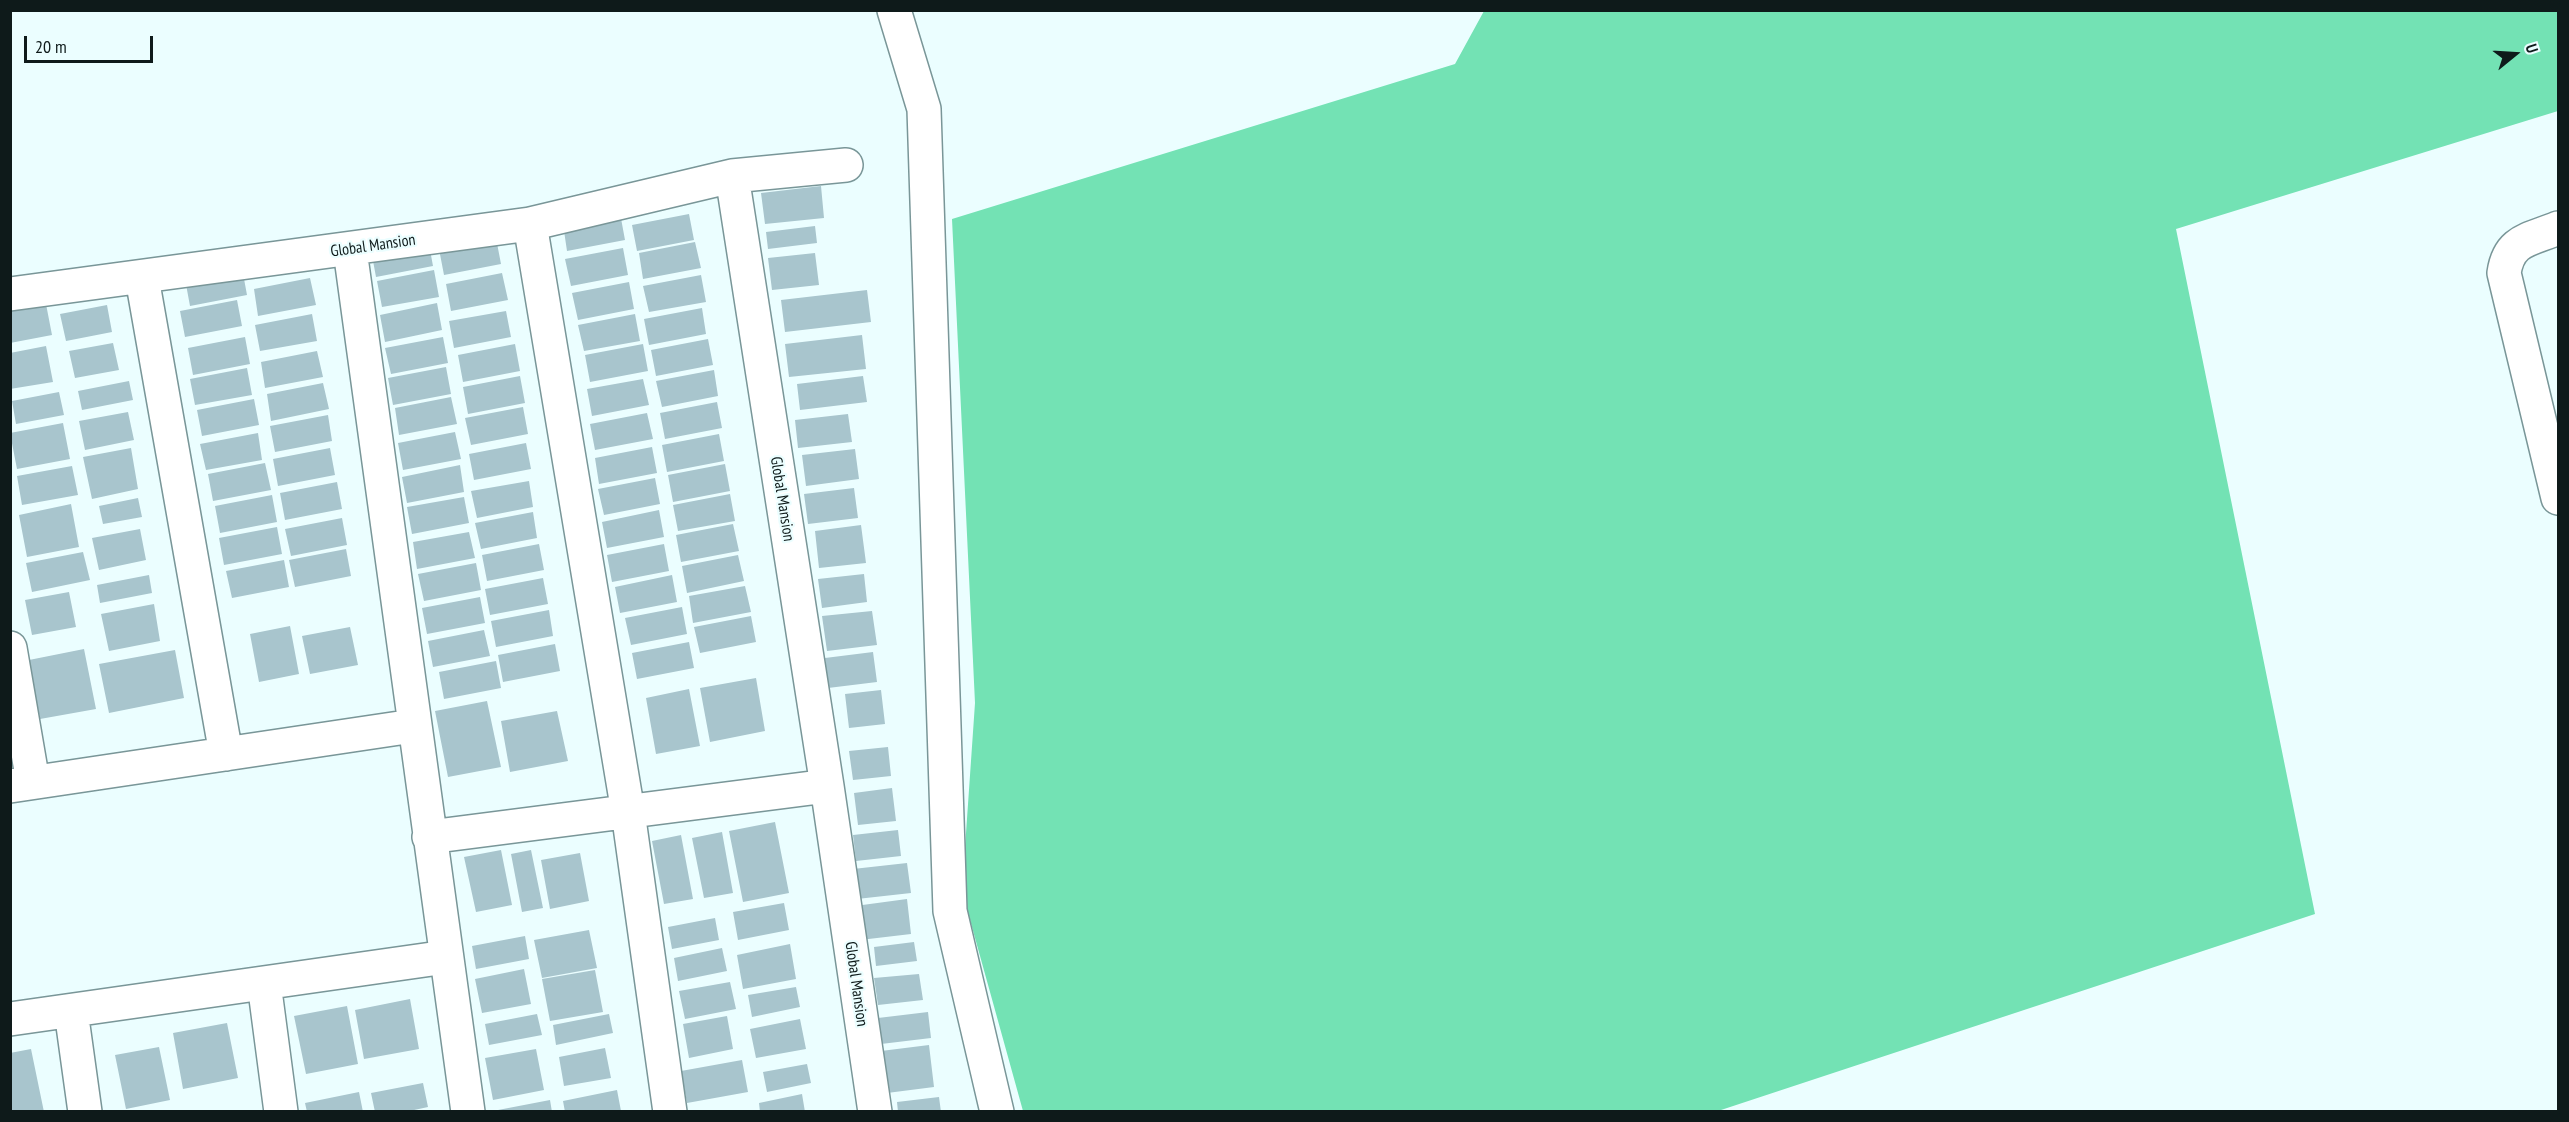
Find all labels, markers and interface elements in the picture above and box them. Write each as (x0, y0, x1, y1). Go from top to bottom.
scale bar (27, 24, 156, 62)
north arrow (2485, 24, 2545, 84)
text: 20 m (35, 35, 67, 58)
text: U (2521, 41, 2543, 55)
street label: Global Mansion (329, 231, 417, 261)
street label: Global Mansion (766, 455, 798, 543)
street label: Global Mansion (841, 940, 871, 1028)

